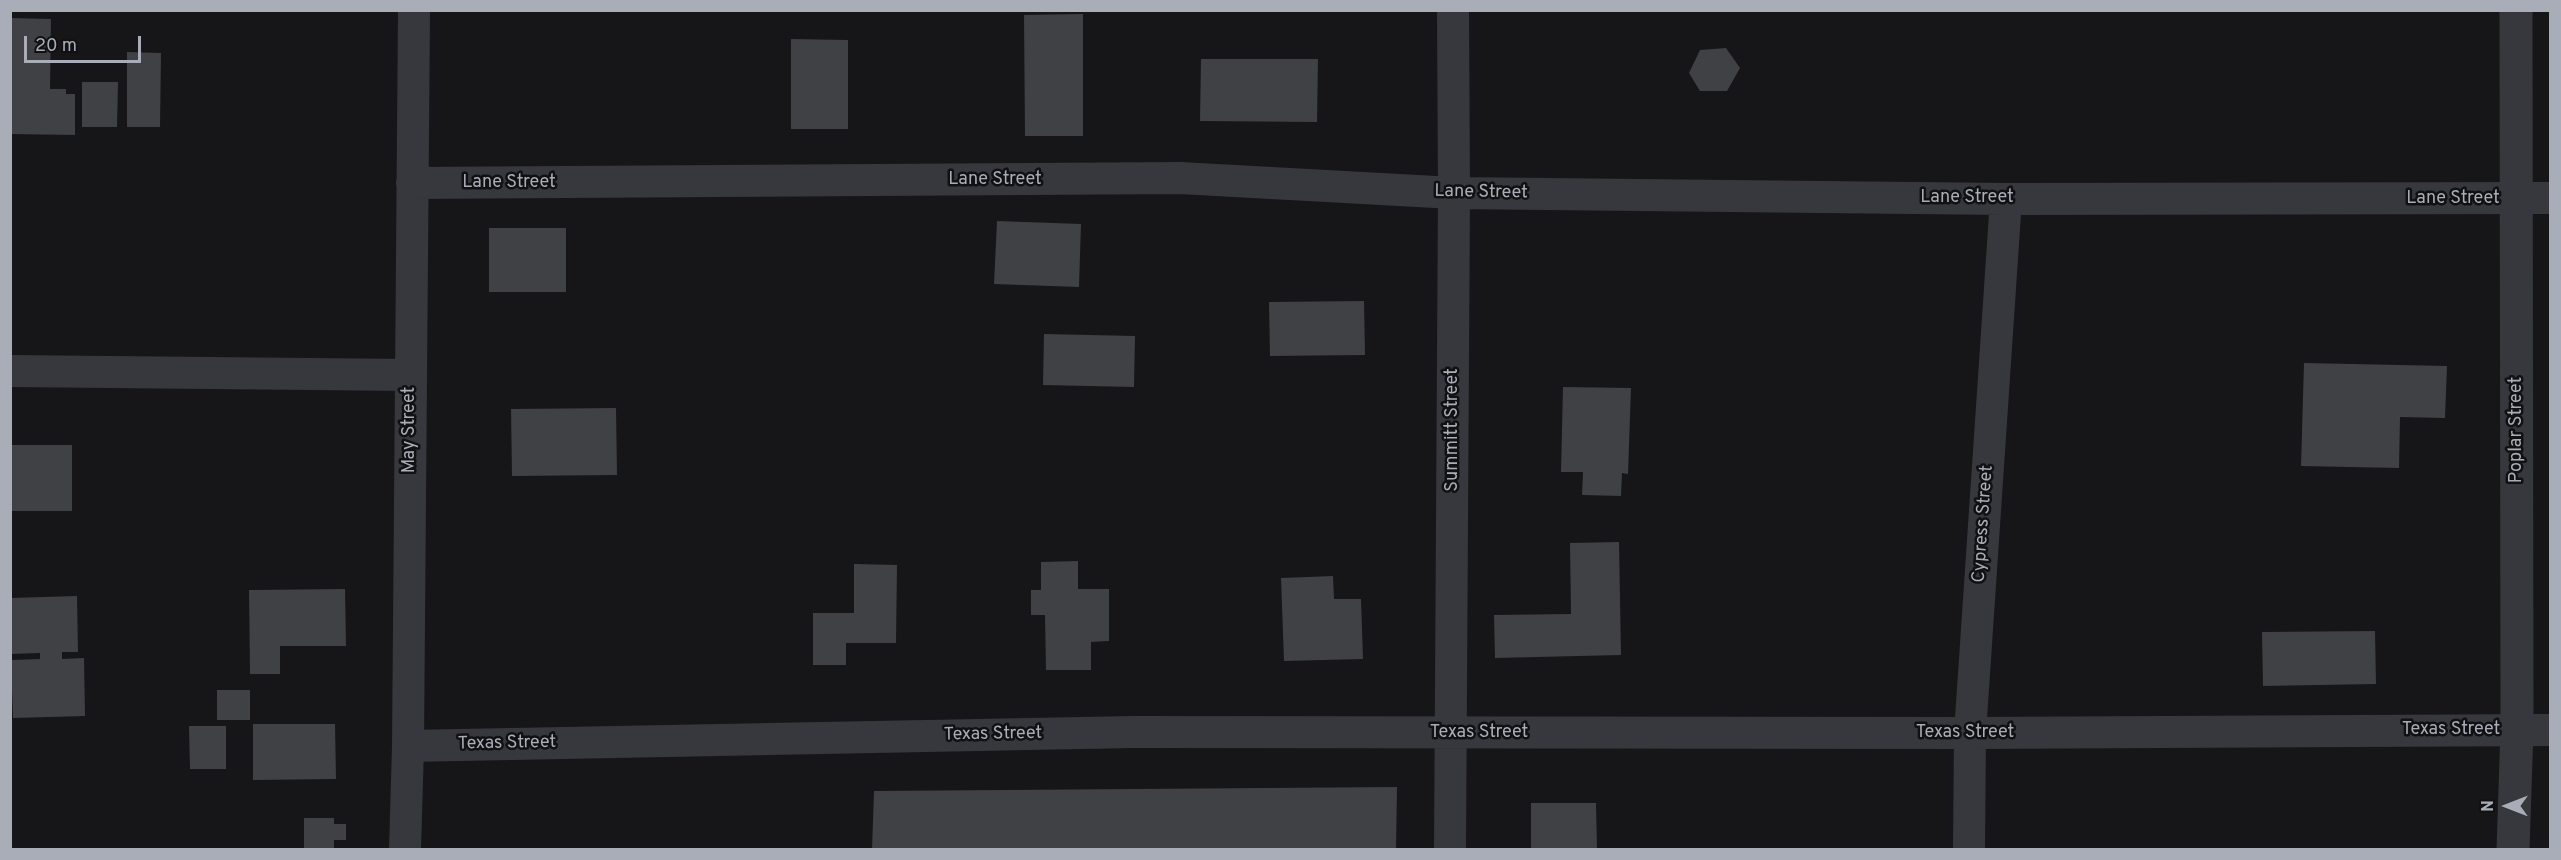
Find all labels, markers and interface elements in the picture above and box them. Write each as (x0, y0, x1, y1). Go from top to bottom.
scale bar (27, 24, 144, 62)
text: 20 m (35, 35, 77, 58)
street label: Lane Street (948, 169, 1042, 191)
street label: Lane Street (462, 172, 556, 194)
street label: Lane Street (1434, 181, 1528, 205)
street label: Lane Street (1920, 187, 2014, 209)
street label: Lane Street (2406, 188, 2500, 210)
street label: Summitt Street (1442, 368, 1464, 492)
street label: Poplar Street (2506, 377, 2528, 483)
street label: May Street (399, 387, 421, 473)
street label: Cypress Street (1969, 464, 1999, 584)
street label: Texas Street (2402, 719, 2500, 741)
street label: Texas Street (1430, 722, 1528, 744)
street label: Texas Street (1916, 722, 2014, 744)
street label: Texas Street (944, 723, 1042, 747)
street label: Texas Street (458, 732, 556, 756)
north arrow (2477, 776, 2537, 836)
text: N (2479, 800, 2499, 812)

